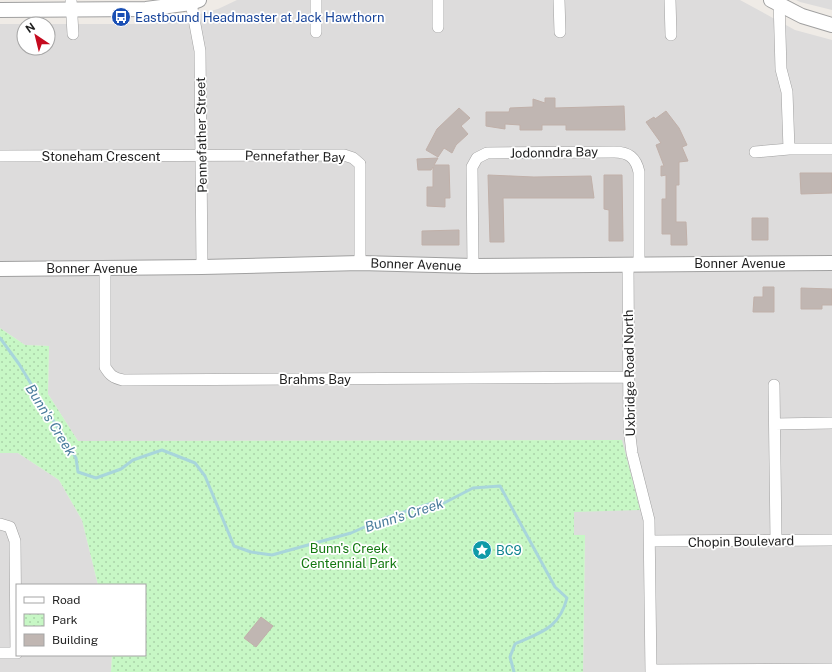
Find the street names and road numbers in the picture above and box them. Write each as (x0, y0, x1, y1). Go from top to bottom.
street label: Pennefather Street (193, 77, 210, 193)
street label: Jodonndra Bay (510, 144, 598, 161)
street label: Pennefather Bay (245, 148, 345, 165)
street label: Stoneham Crescent (41, 149, 161, 164)
street label: Bonner Avenue (370, 255, 462, 274)
street label: Bonner Avenue (694, 256, 786, 271)
street label: Bonner Avenue (46, 261, 138, 276)
street label: Uxbridge Road North (621, 309, 638, 437)
street label: Brahms Bay (279, 372, 351, 387)
street label: Chopin Boulevard (688, 533, 794, 550)

